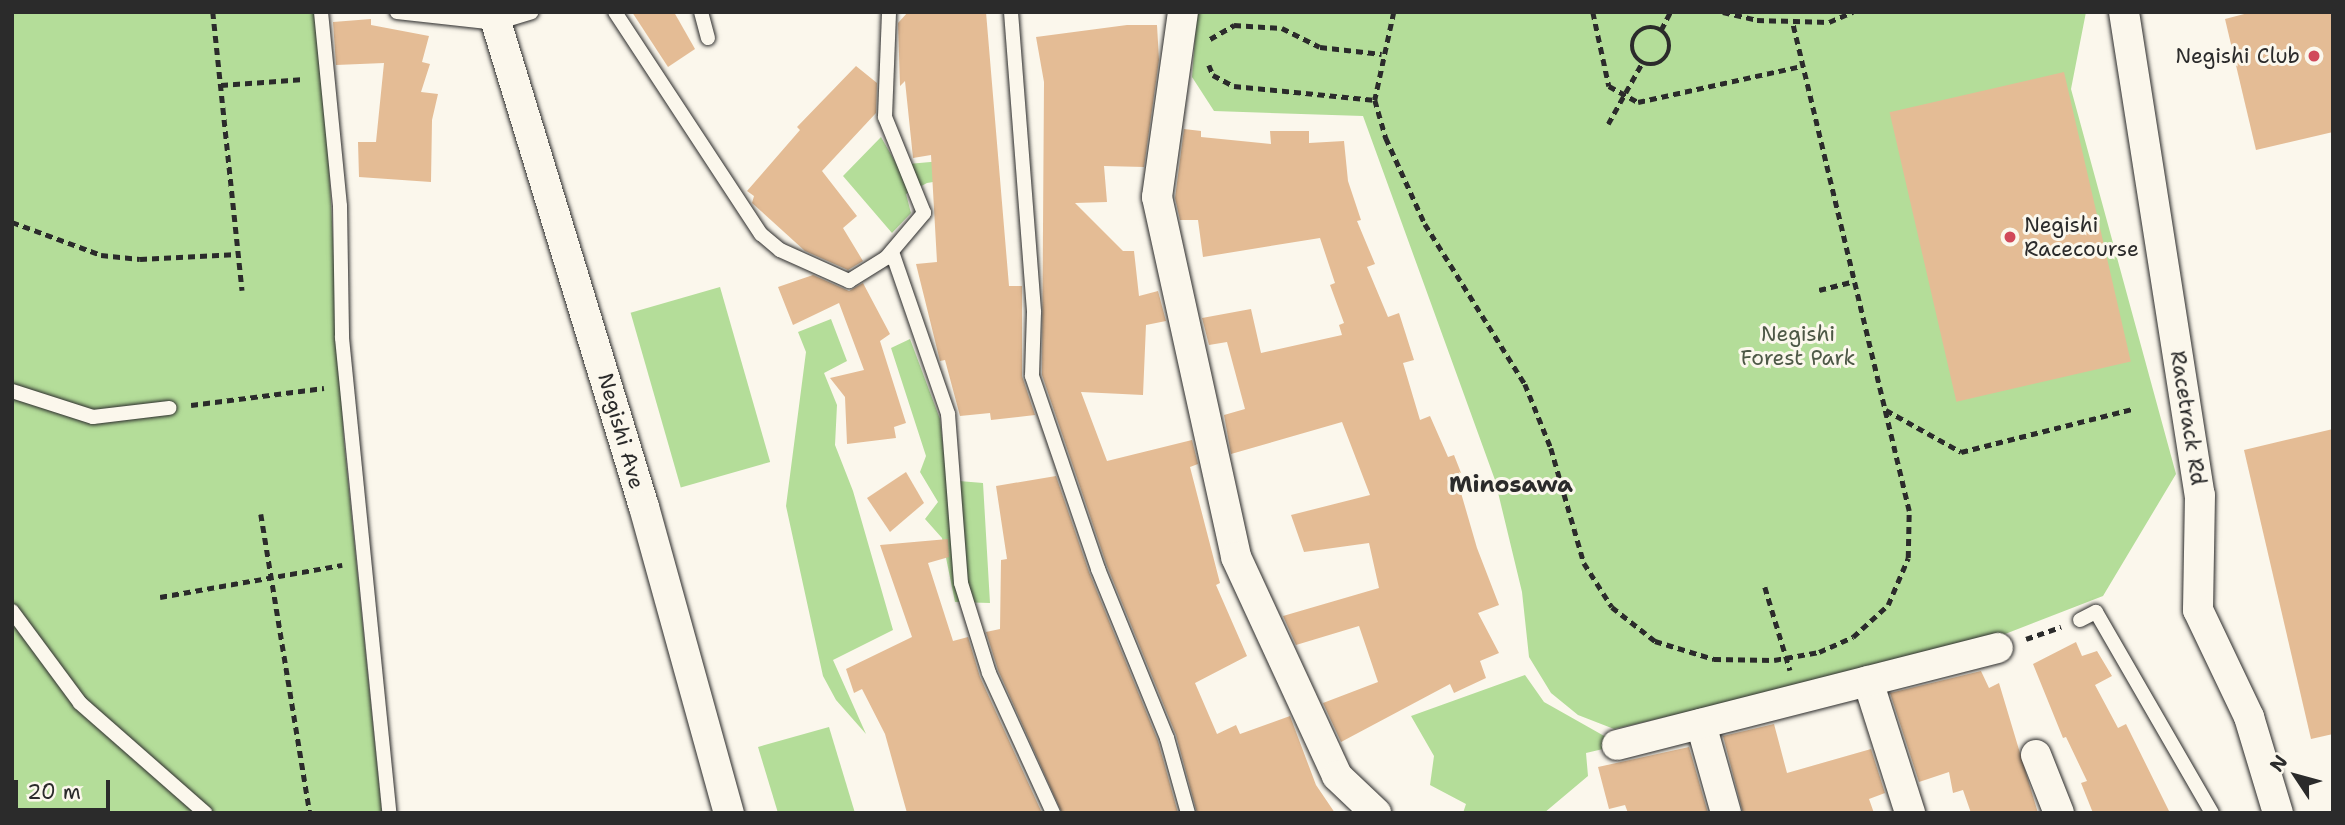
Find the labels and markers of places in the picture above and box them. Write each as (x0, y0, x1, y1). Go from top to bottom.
place label: Negishi Club (2175, 43, 2300, 69)
marker: Negishi Club (2306, 48, 2322, 64)
place label: Negishi Racecourse (2024, 212, 2139, 262)
marker: Negishi Racecourse (2002, 229, 2018, 245)

